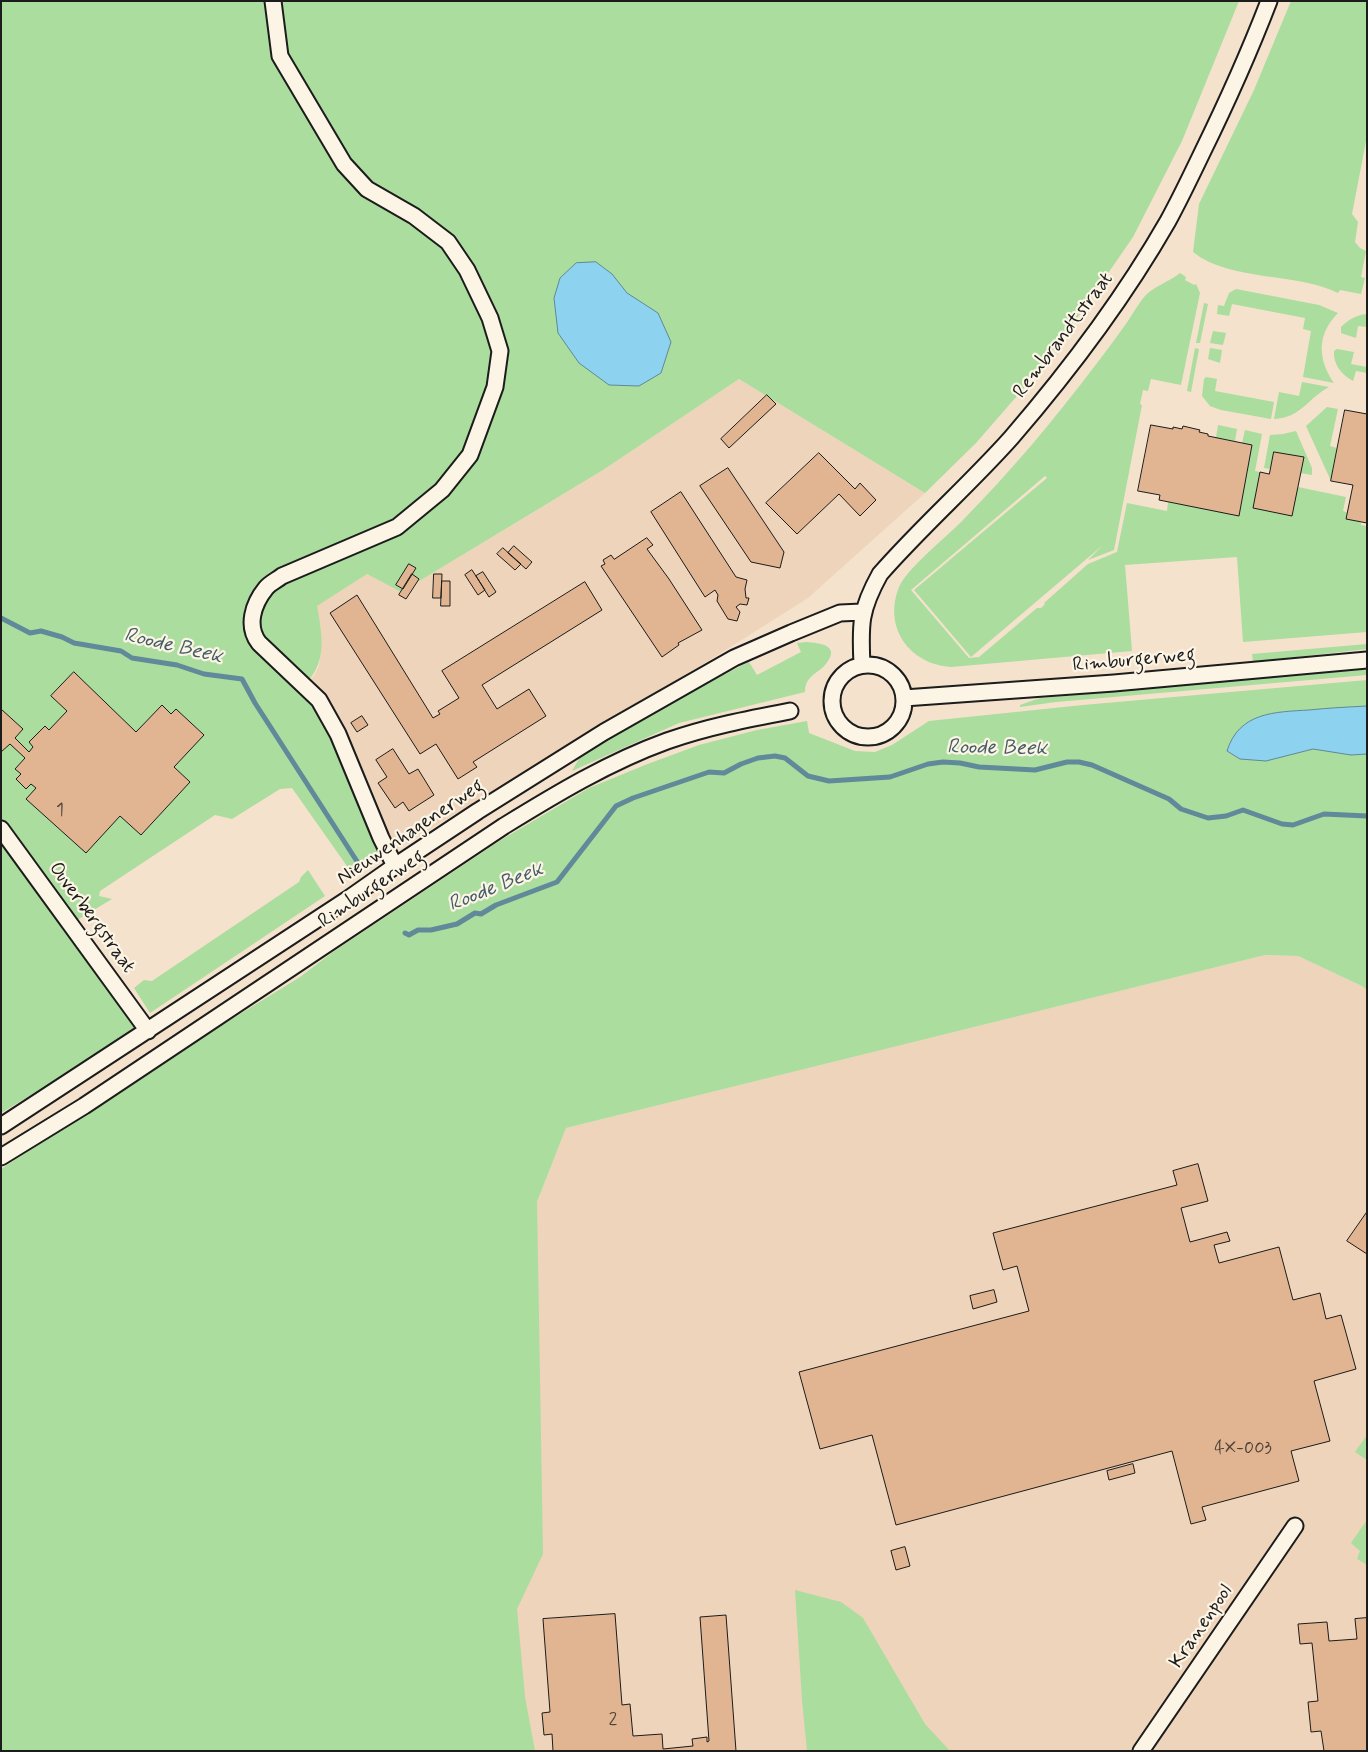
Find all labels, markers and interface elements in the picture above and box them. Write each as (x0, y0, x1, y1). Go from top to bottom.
street label: Rembrandtstraat (1009, 268, 1119, 404)
water label: Roode Beek (121, 623, 225, 671)
street label: Rimburgerweg (1072, 644, 1196, 678)
water label: Roode Beek (947, 736, 1047, 762)
street label: Nieuwenhagenerweg (333, 775, 489, 891)
house number: 1 (56, 800, 64, 822)
street label: Rimburgerweg (314, 846, 430, 934)
street label: Ouverbergstraat (43, 858, 139, 978)
water label: Roode Beek (445, 858, 547, 918)
house number: 4X-003 (1214, 1438, 1272, 1460)
street label: Kranenpool (1165, 1581, 1239, 1673)
house number: 2 (609, 1709, 617, 1731)

